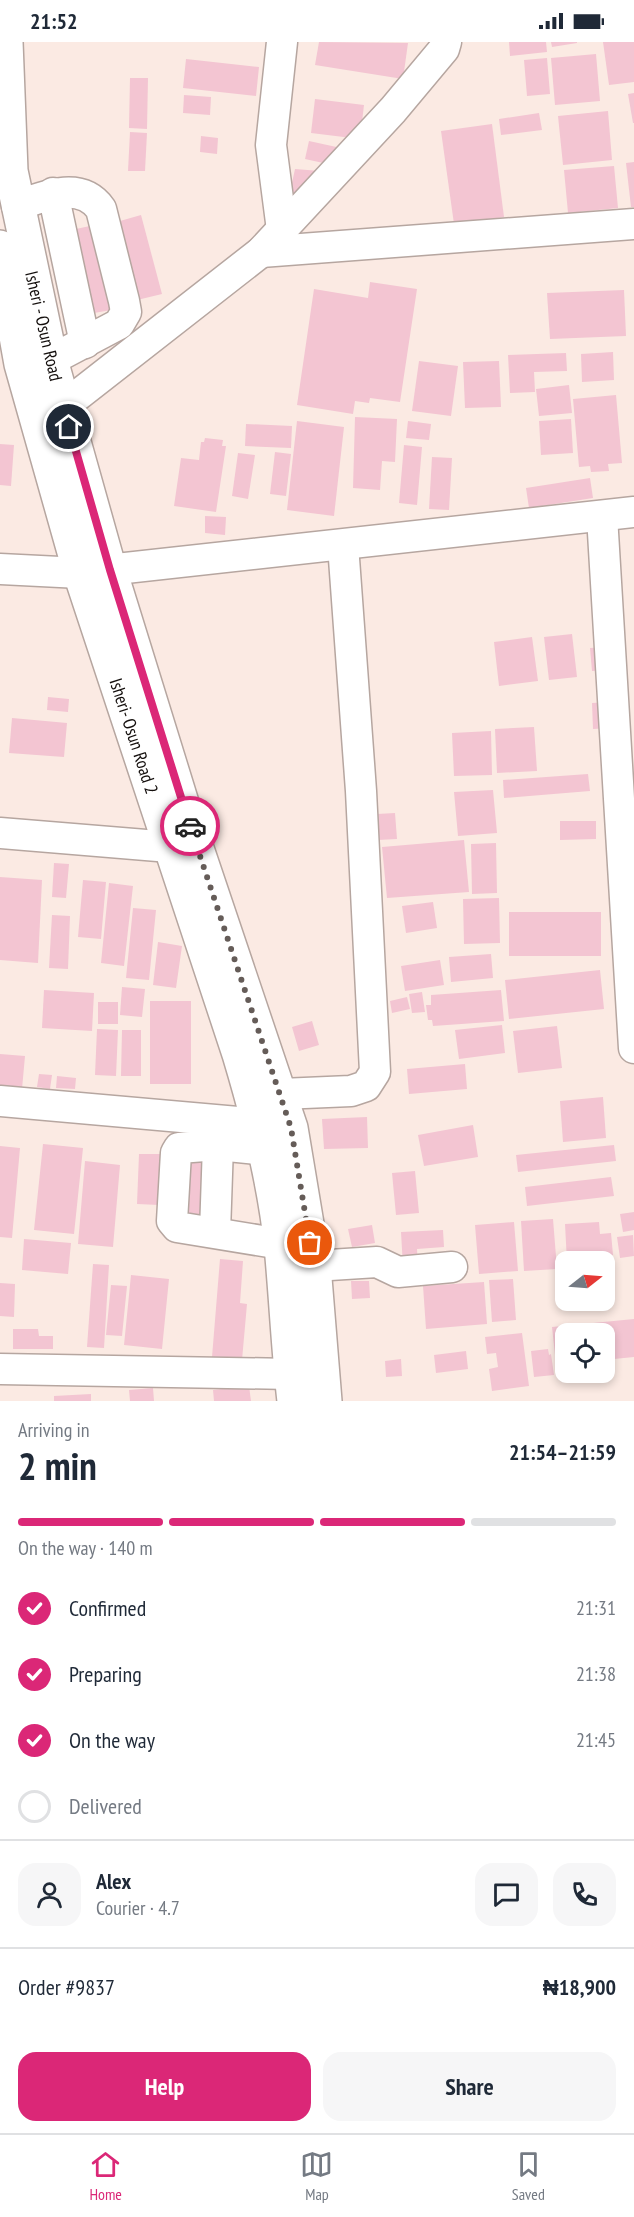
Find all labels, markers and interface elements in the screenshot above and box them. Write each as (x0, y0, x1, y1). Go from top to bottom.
text: 21:52 (30, 7, 78, 35)
street label: Isheri - Osun Road (20, 269, 68, 383)
pin (43, 401, 94, 452)
icon: home (52, 410, 85, 443)
street label: Isheri- Osun Road 2 (104, 675, 164, 797)
courier (160, 796, 220, 856)
icon: car (174, 810, 207, 843)
pin (284, 1217, 335, 1268)
icon: bag (293, 1226, 326, 1259)
north arrow (555, 1251, 615, 1311)
map controls (555, 1251, 615, 1383)
button: locate (555, 1323, 615, 1383)
text: Arriving in (18, 1417, 90, 1443)
text: 21:54–21:59 (509, 1438, 616, 1466)
text: 2 min (18, 1440, 97, 1491)
text: On the way · 140 m (18, 1535, 153, 1561)
icon: check (18, 1592, 51, 1625)
text: Confirmed (69, 1594, 146, 1622)
text: 21:31 (576, 1595, 616, 1621)
icon: check (18, 1658, 51, 1691)
text: Preparing (69, 1660, 142, 1688)
text: 21:38 (576, 1661, 616, 1687)
icon: check (18, 1724, 51, 1757)
text: On the way (69, 1726, 155, 1754)
text: 21:45 (576, 1727, 616, 1753)
text: Delivered (69, 1792, 142, 1820)
button: person (18, 1863, 81, 1926)
button: chat (475, 1863, 538, 1926)
button: phone (553, 1863, 616, 1926)
text: Alex (96, 1867, 131, 1895)
text: Courier · 4.7 (96, 1895, 180, 1921)
text: Order #9837 (18, 1973, 115, 2001)
text: ₦18,900 (543, 1973, 616, 2001)
button: Help (18, 2052, 311, 2121)
button: Share (323, 2052, 616, 2121)
tab: Home (89, 2148, 122, 2204)
tab: Map (300, 2148, 333, 2204)
tab: Saved (512, 2148, 545, 2204)

